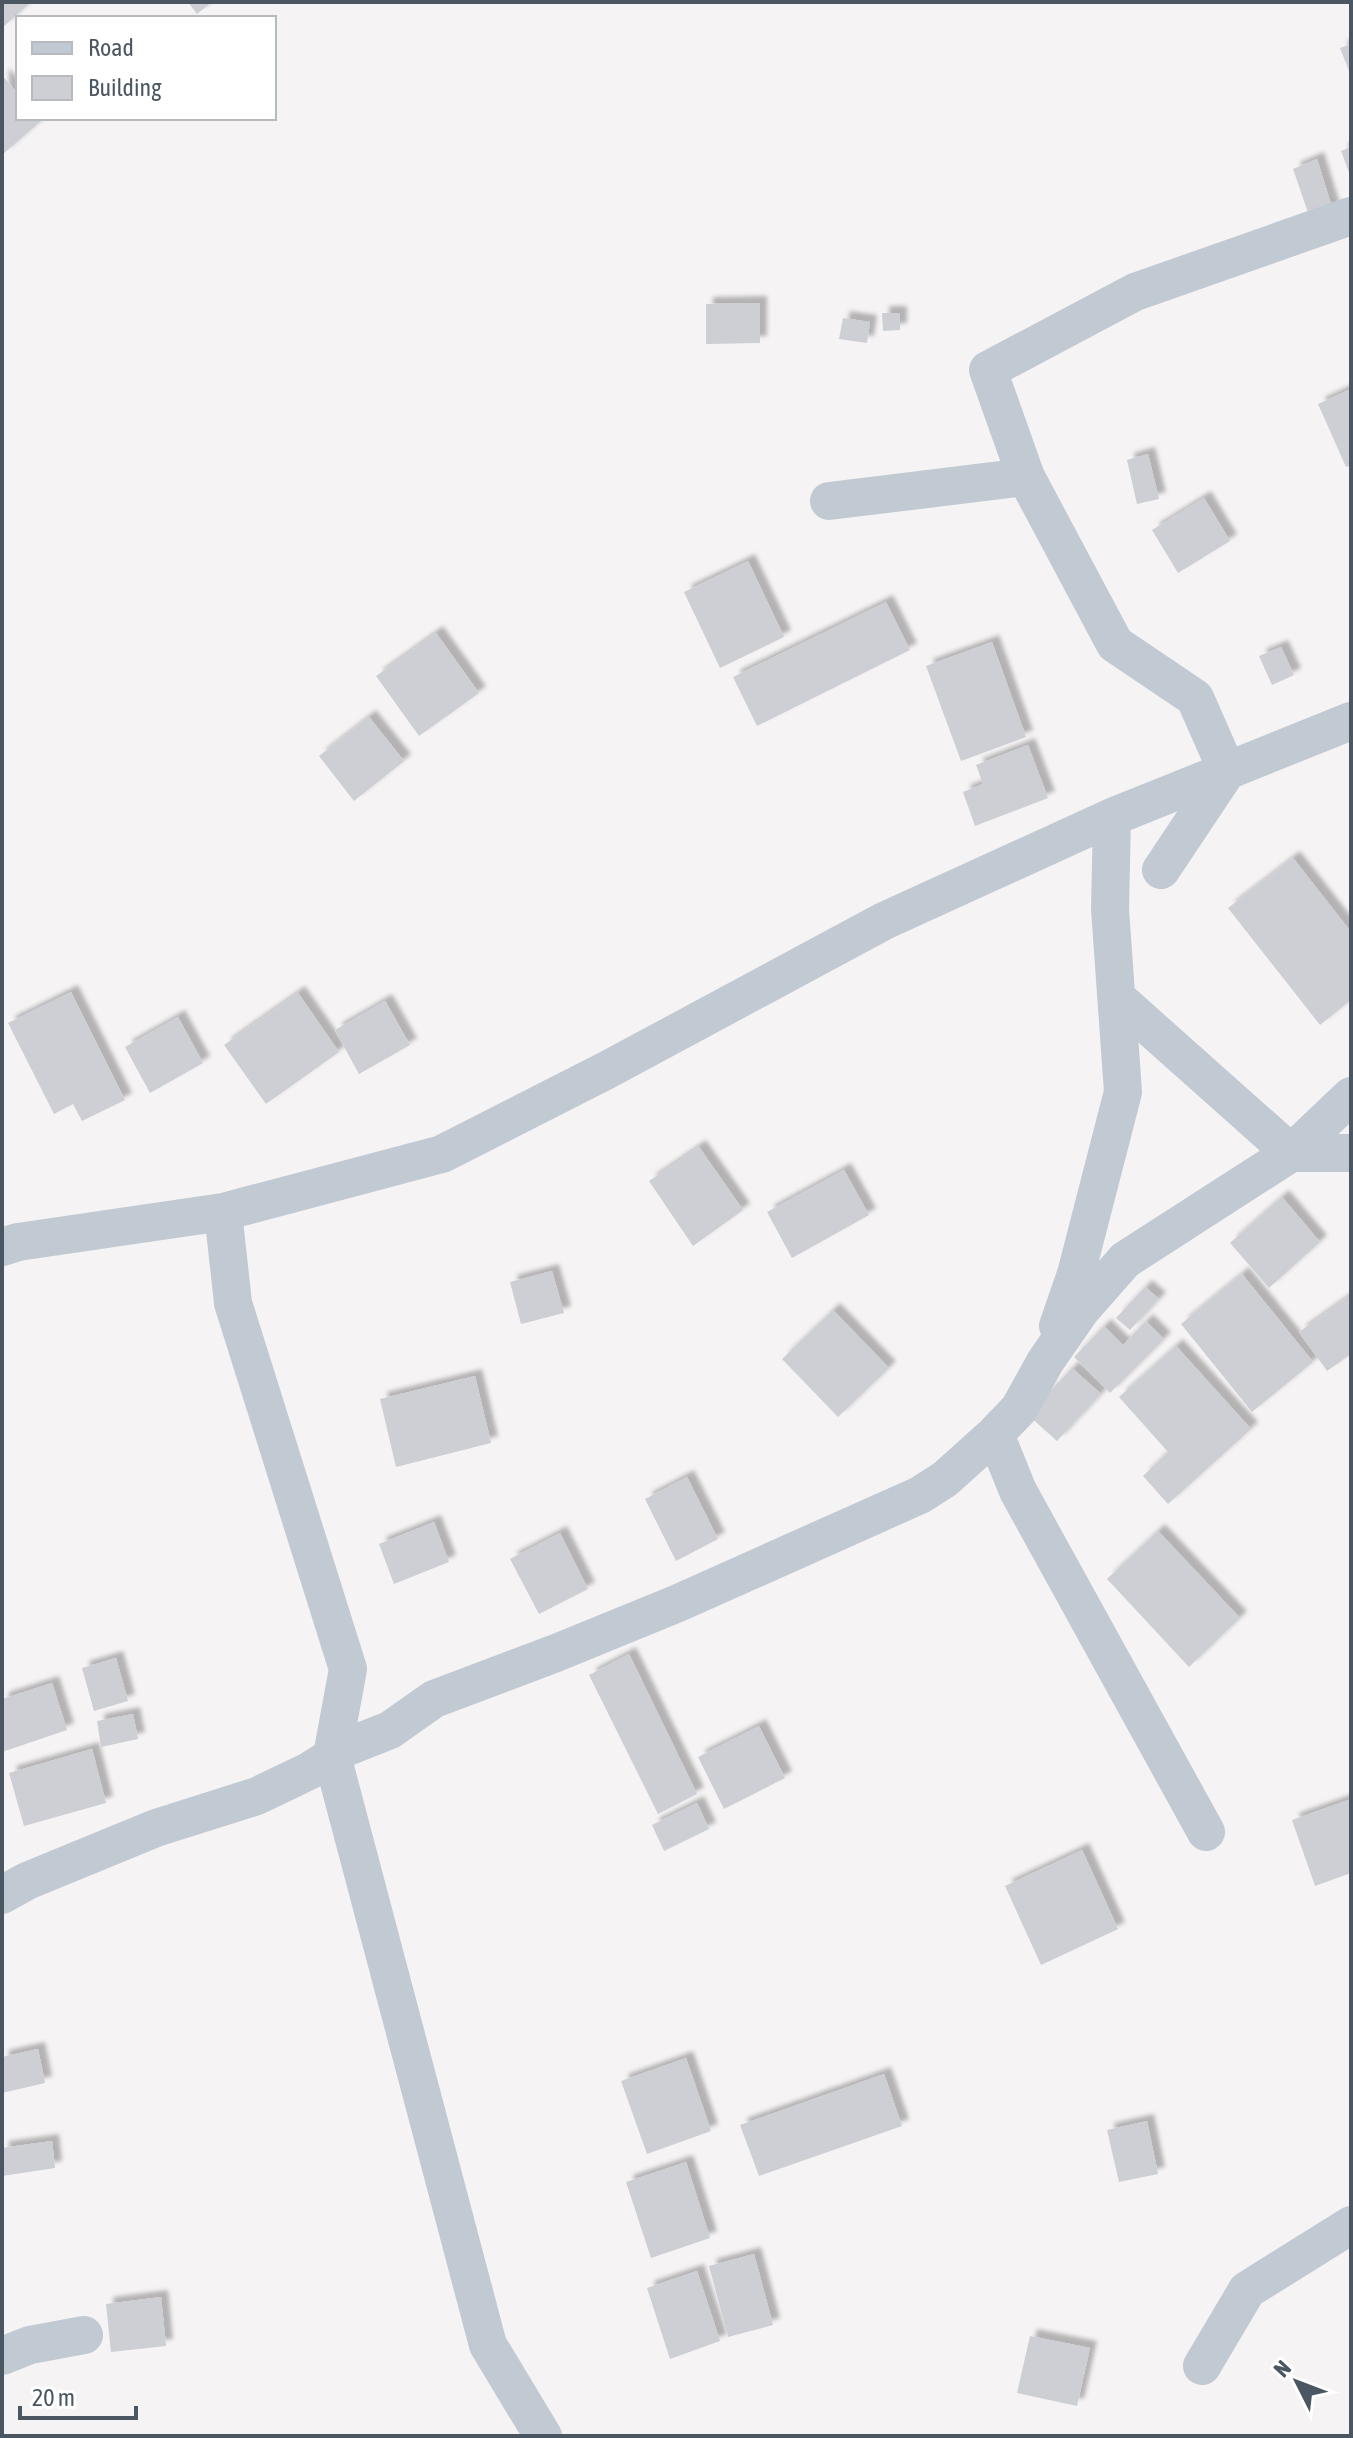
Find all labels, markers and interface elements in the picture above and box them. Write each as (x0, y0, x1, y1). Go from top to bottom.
legend (16, 16, 276, 120)
text: Road (88, 34, 134, 61)
text: Building (88, 74, 162, 101)
north arrow (1257, 2342, 1337, 2422)
text: N (1268, 2355, 1296, 2382)
scale bar (20, 2370, 136, 2420)
text: 20 m (32, 2384, 75, 2411)

